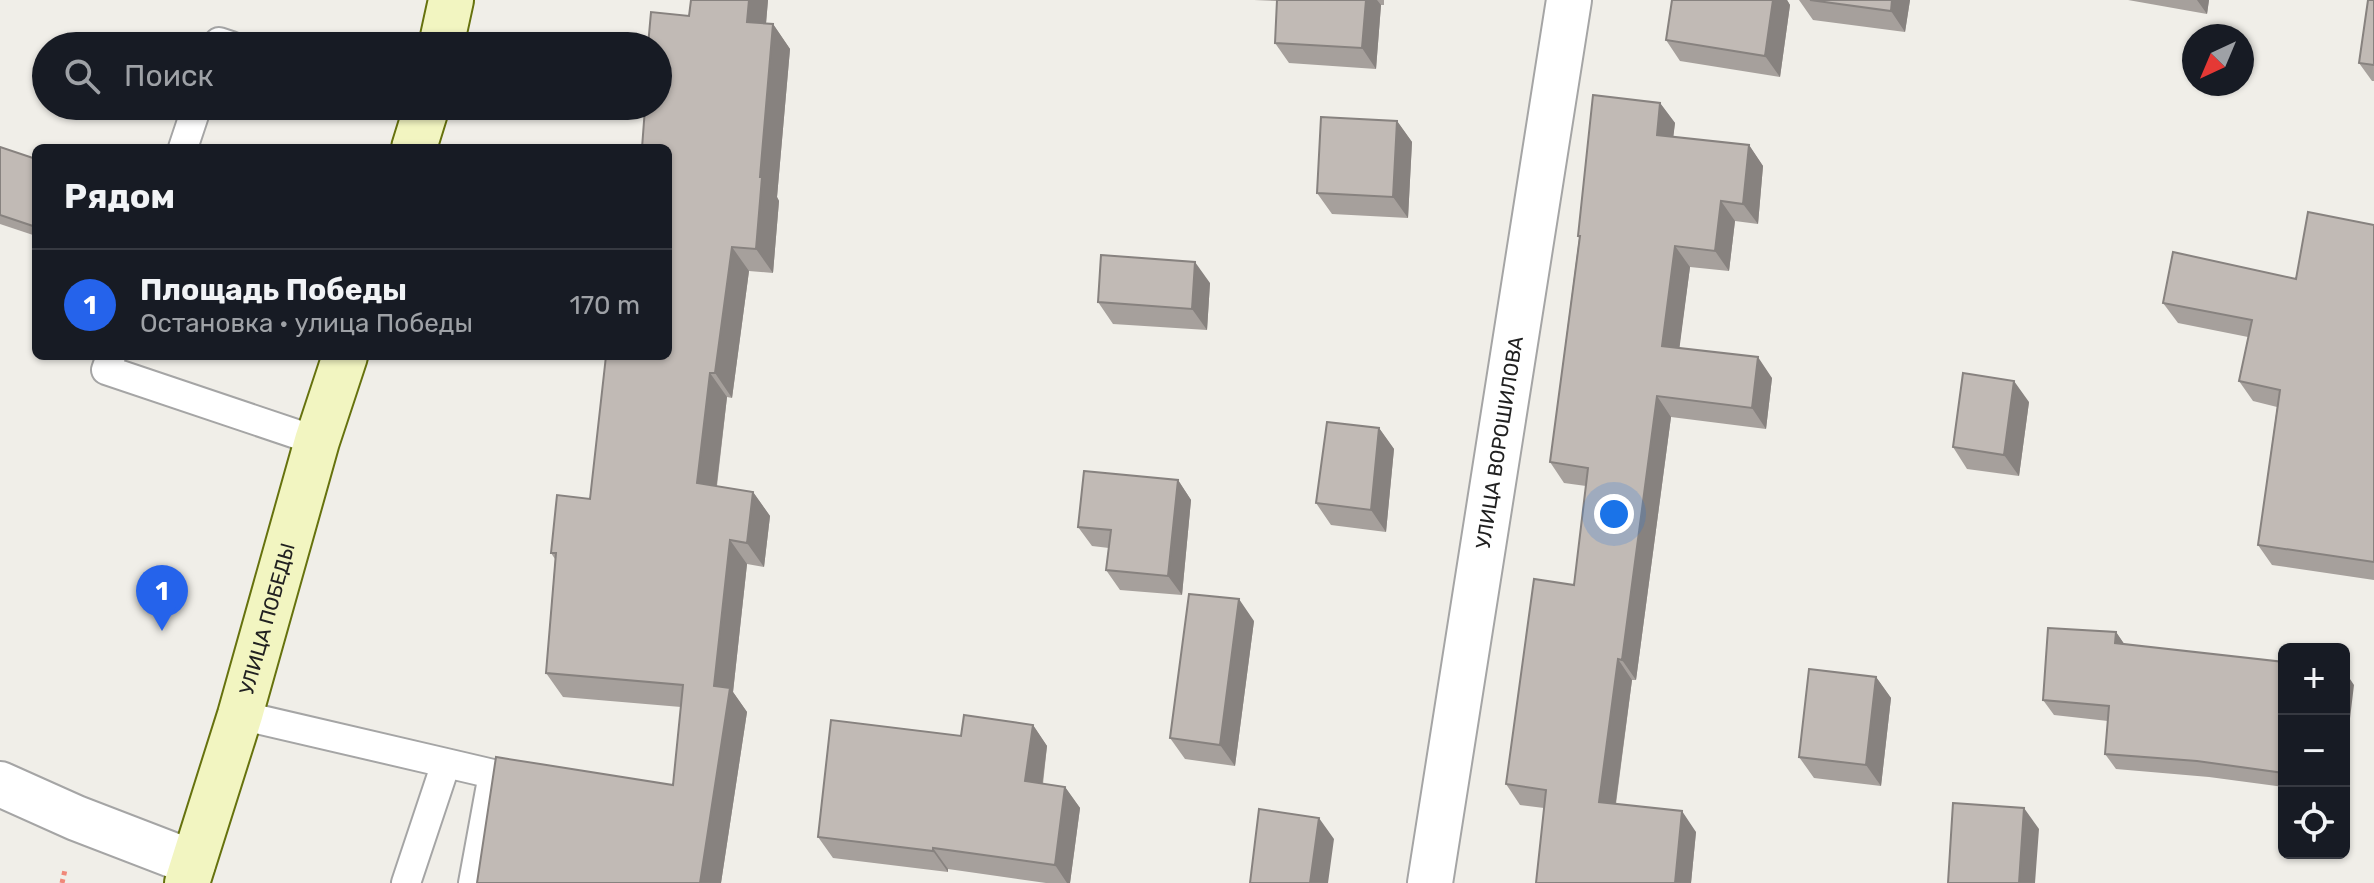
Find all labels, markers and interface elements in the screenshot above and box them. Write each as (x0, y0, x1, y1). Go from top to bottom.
north arrow (2182, 24, 2254, 96)
search box (32, 32, 672, 120)
icon: search (60, 54, 104, 98)
text: Поиск (124, 58, 214, 94)
text: Рядом (64, 176, 175, 217)
text: Площадь Победы (140, 272, 407, 308)
text: 1 (84, 290, 96, 321)
text: 170 m (570, 290, 640, 321)
text: Остановка · улица Победы (140, 308, 473, 339)
street label: УЛИЦА ВОРОШИЛОВА (1471, 334, 1528, 550)
your location (1594, 494, 1634, 534)
street label: УЛИЦА ПОБЕДЫ (234, 540, 300, 697)
pin: 1 (136, 565, 188, 631)
map controls (2278, 643, 2350, 859)
button: + (2278, 643, 2350, 715)
button: − (2278, 715, 2350, 787)
button: locate (2278, 787, 2350, 859)

